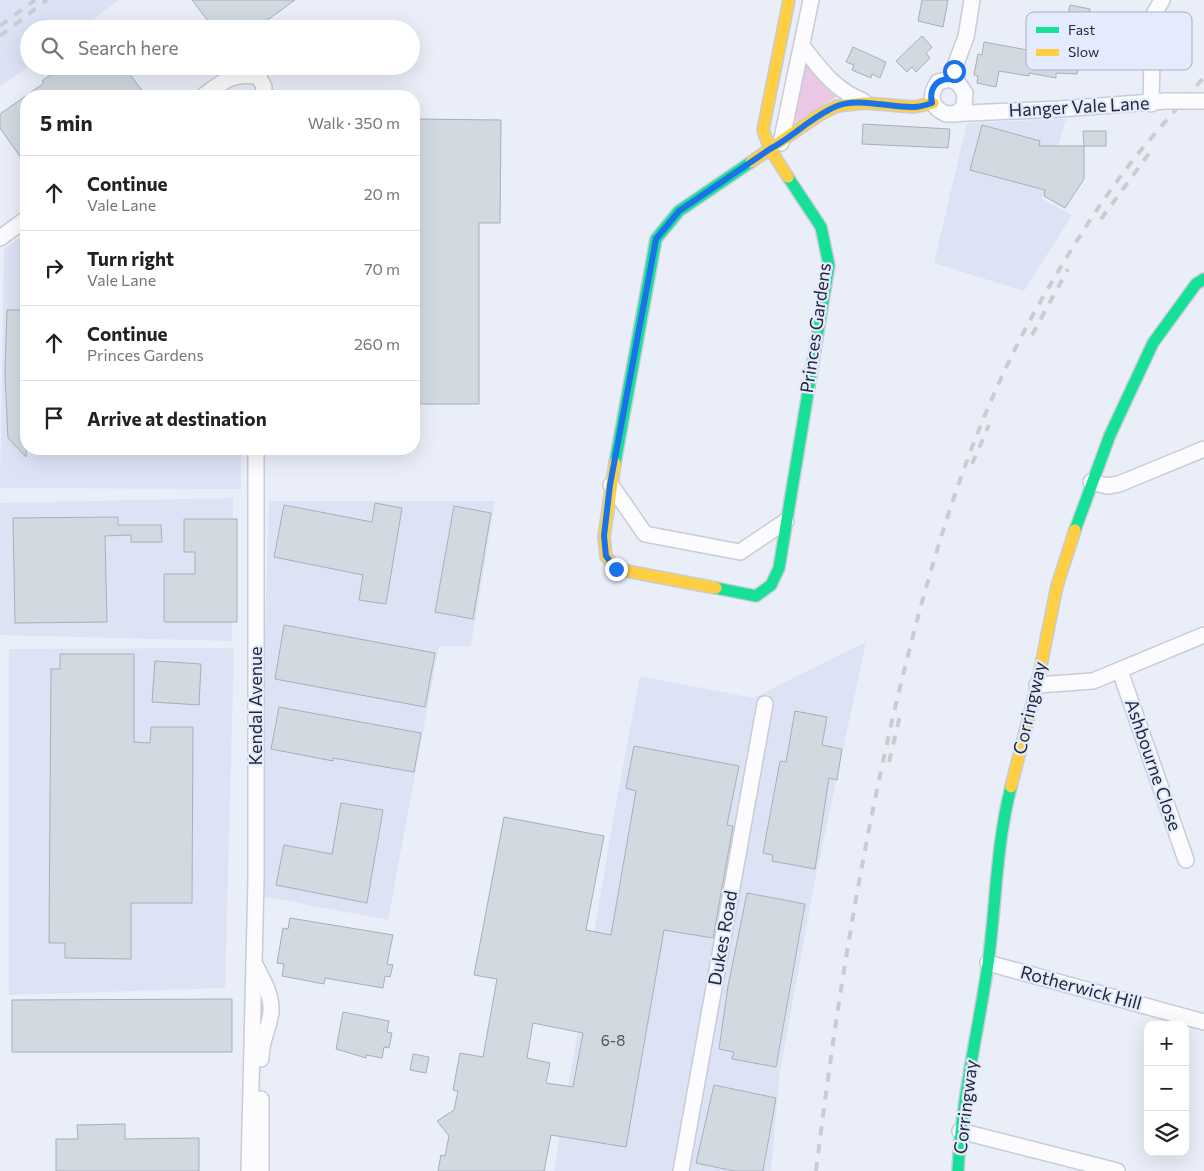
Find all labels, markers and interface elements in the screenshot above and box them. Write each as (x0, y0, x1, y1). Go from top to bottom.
legend (1026, 12, 1192, 70)
search box (20, 20, 420, 75)
text: Fast (1068, 21, 1095, 38)
icon: search (38, 34, 66, 62)
text: Search here (78, 36, 178, 59)
text: Slow (1068, 43, 1099, 60)
route start (943, 60, 966, 83)
street label: Hanger Vale Lane (1008, 91, 1150, 121)
text: 5 min (40, 110, 93, 135)
text: Walk · 350 m (308, 113, 400, 132)
text: Continue (87, 172, 167, 195)
icon: ahead (40, 179, 68, 207)
text: 20 m (364, 184, 400, 203)
text: Vale Lane (87, 195, 156, 214)
text: Turn right (87, 247, 174, 270)
icon: right (40, 254, 68, 282)
text: 70 m (364, 259, 400, 278)
street label: Princes Gardens (795, 261, 835, 394)
text: Vale Lane (87, 270, 156, 289)
text: Continue (87, 322, 167, 345)
icon: ahead (40, 329, 68, 357)
text: 260 m (354, 334, 400, 353)
text: Princes Gardens (87, 345, 204, 364)
icon: arrive (40, 404, 68, 432)
text: Arrive at destination (87, 407, 267, 430)
route end (605, 558, 628, 581)
street label: Kendal Avenue (244, 646, 266, 766)
street label: Corringway (1008, 659, 1050, 756)
street label: Ashbourne Close (1121, 696, 1187, 833)
street label: Dukes Road (703, 889, 741, 987)
street label: Rotherwick Hill (1018, 960, 1144, 1014)
map controls (1144, 1021, 1189, 1156)
button: + (1144, 1021, 1189, 1066)
house number: 6-8 (601, 1031, 625, 1049)
street label: Corringway (948, 1058, 982, 1155)
button: − (1144, 1066, 1189, 1111)
button: layers (1144, 1111, 1189, 1156)

